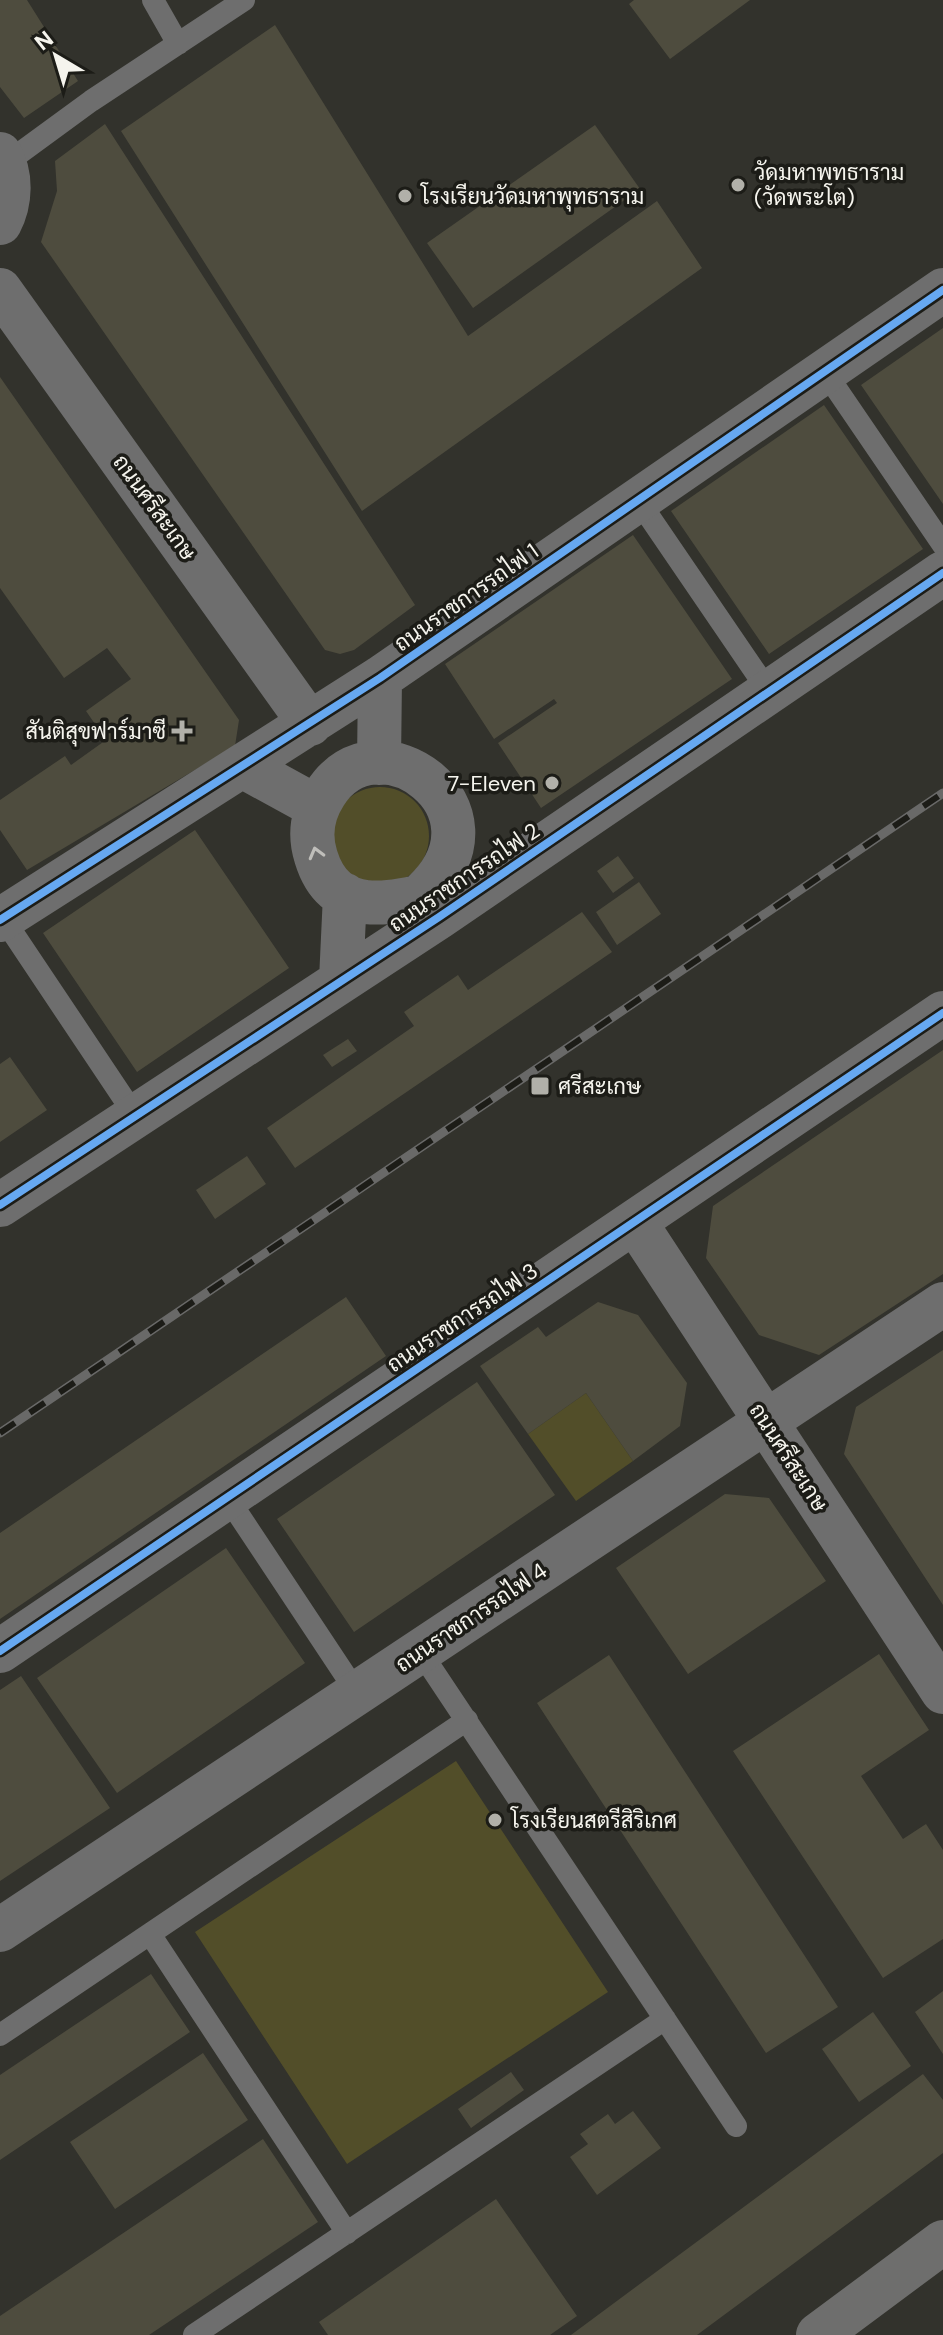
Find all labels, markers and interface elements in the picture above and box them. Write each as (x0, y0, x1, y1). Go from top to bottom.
north arrow (16, 16, 96, 96)
text: N (29, 24, 59, 57)
place label: วัดมหาพุทธาราม (วัดพระโต) (754, 158, 904, 212)
marker: วัดมหาพุทธาราม (วัดพระโต) (729, 176, 747, 194)
place label: โรงเรียนวัดมหาพุทธาราม (420, 182, 644, 212)
marker: โรงเรียนวัดมหาพุทธาราม (396, 187, 414, 205)
street label: ถนนศรีสะเกษ (107, 449, 203, 567)
street label: ถนนราชการรถไฟ 1 (388, 537, 544, 658)
place label: สันติสุขฟาร์มาซี (25, 717, 166, 747)
marker: สันติสุขฟาร์มาซี (173, 722, 191, 740)
place label: 7-Eleven (448, 769, 536, 798)
marker: 7-Eleven (543, 774, 561, 792)
street label: ถนนราชการรถไฟ 2 (383, 816, 545, 939)
one-way arrow (309, 847, 325, 861)
place label: ศรีสะเกษ (558, 1072, 642, 1101)
marker: ศรีสะเกษ (529, 1075, 551, 1097)
street label: ถนนราชการรถไฟ 3 (381, 1256, 543, 1379)
street label: ถนนศรีสะเกษ (743, 1398, 835, 1518)
street label: ถนนราชการรถไฟ 4 (390, 1556, 553, 1679)
place label: โรงเรียนสตรีสิริเกศ (510, 1806, 677, 1835)
marker: โรงเรียนสตรีสิริเกศ (486, 1811, 504, 1829)

